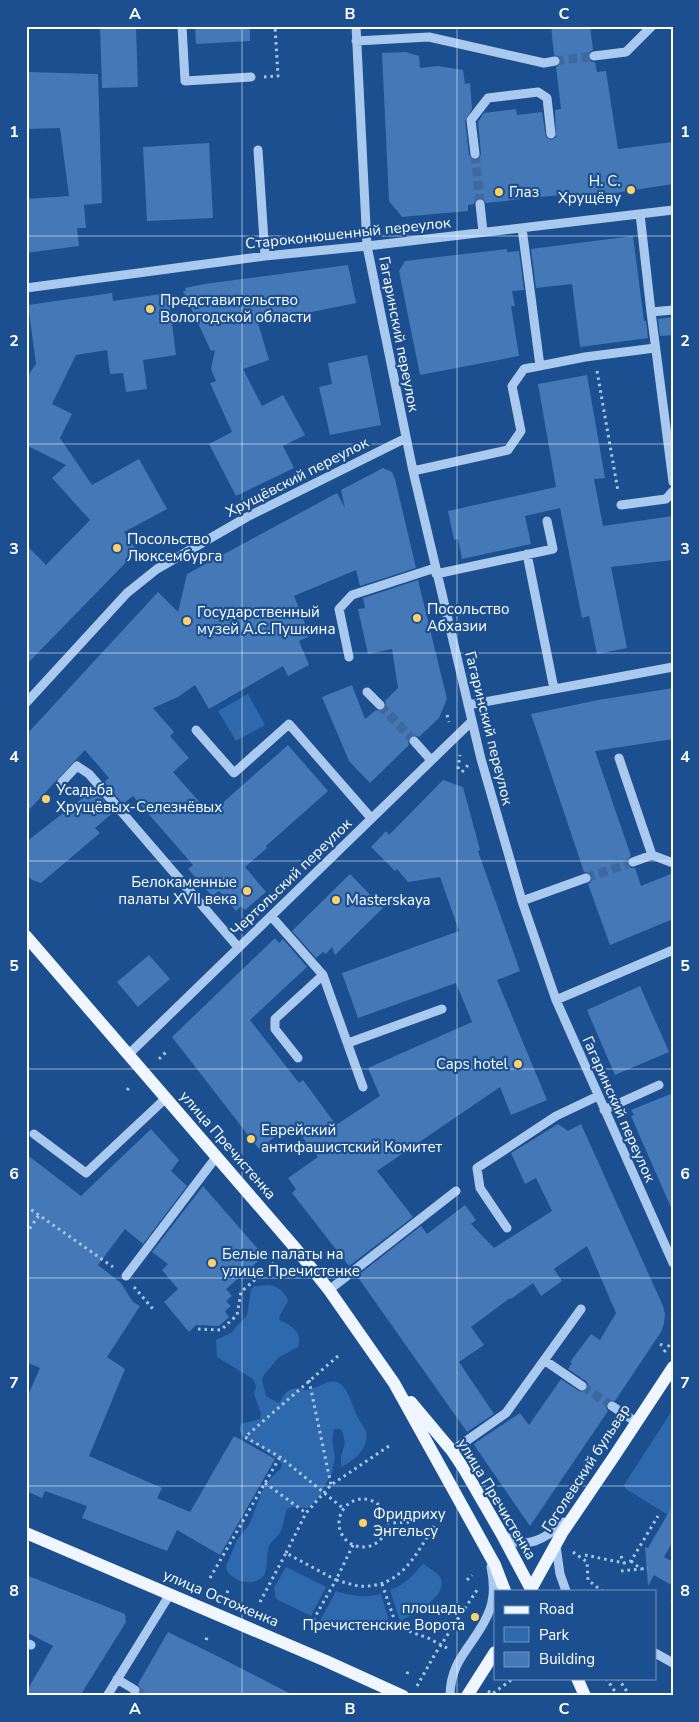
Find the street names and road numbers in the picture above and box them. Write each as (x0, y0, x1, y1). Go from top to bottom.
street label: Староконюшенный переулок (244, 212, 452, 254)
street label: Гагаринский переулок (374, 255, 424, 413)
street label: Хрущёвский переулок (222, 432, 372, 522)
street label: Гагаринский переулок (460, 649, 518, 807)
street label: Чертольский переулок (226, 814, 356, 940)
street label: Гагаринский переулок (578, 1033, 660, 1185)
street label: улица Пречистенка (175, 1086, 281, 1204)
street label: Гоголевский бульвар (537, 1400, 635, 1536)
street label: улица Пречистенка (453, 1435, 541, 1563)
street label: улица Остоженка (160, 1565, 282, 1631)

